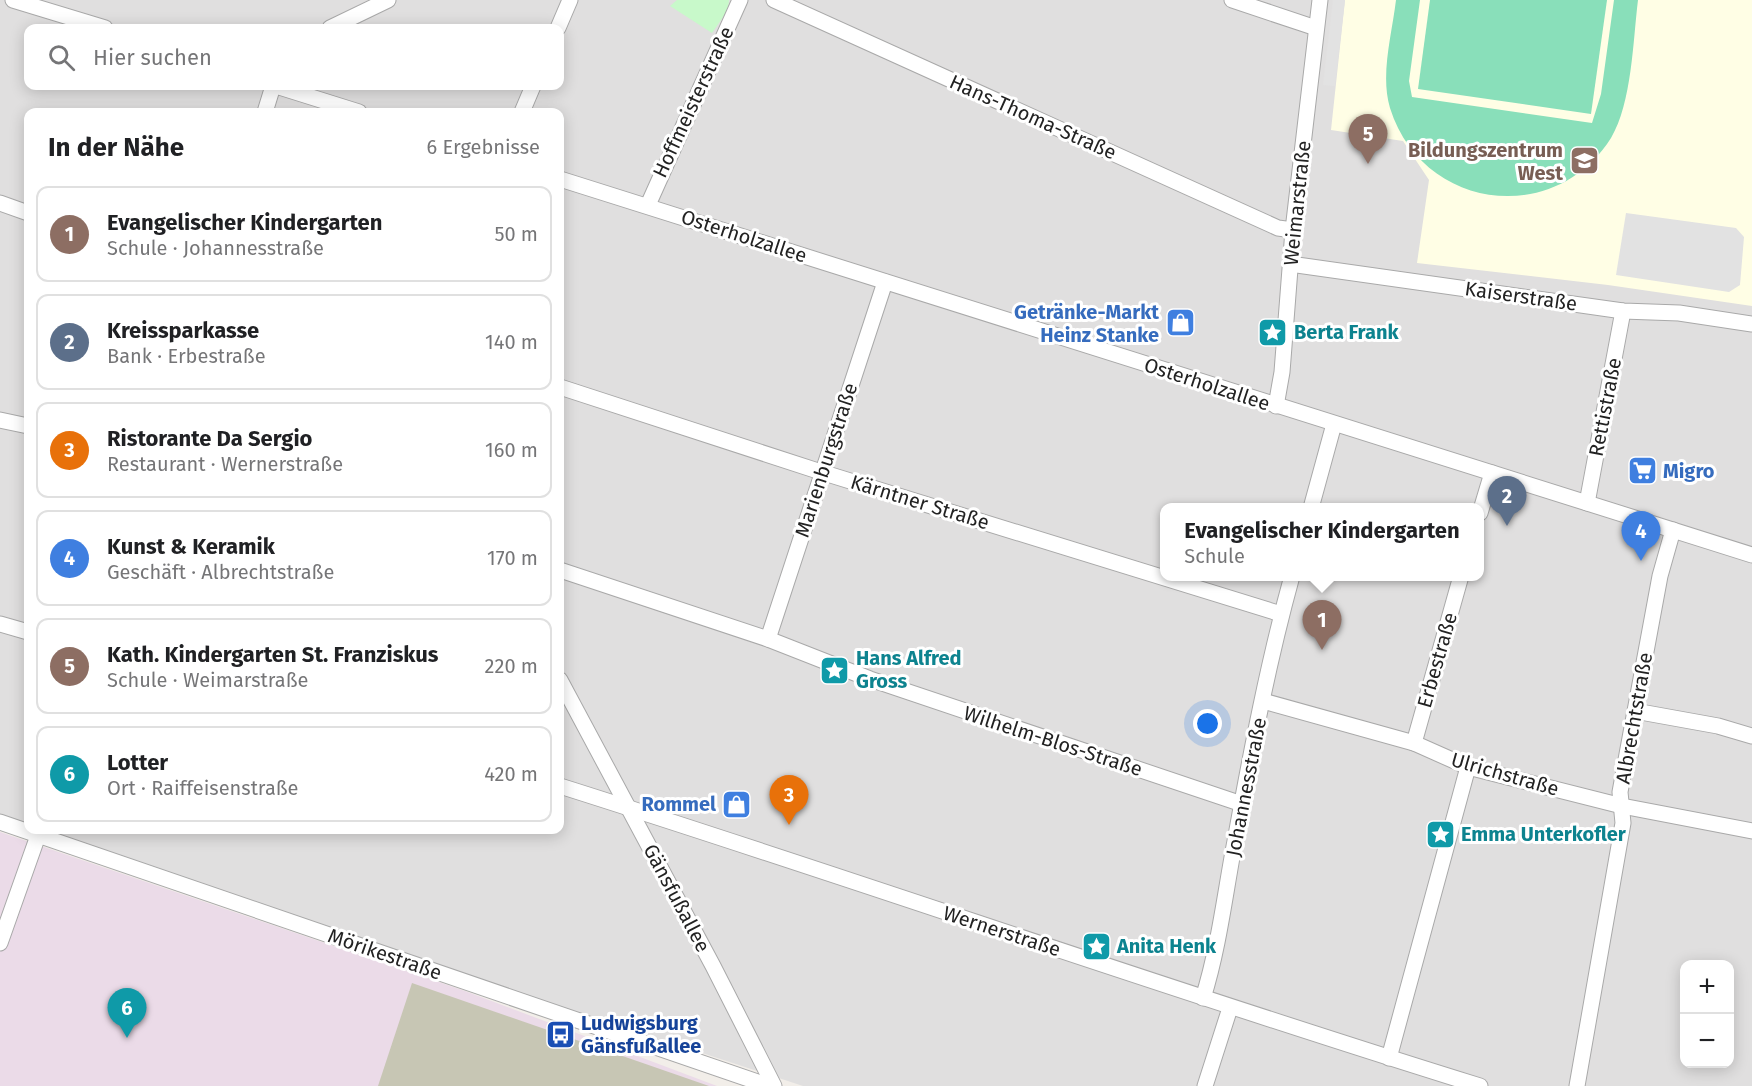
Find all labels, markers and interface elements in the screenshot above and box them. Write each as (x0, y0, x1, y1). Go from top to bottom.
street label: Hoffmeisterstraße (647, 23, 739, 181)
search box (24, 24, 564, 90)
icon: search (45, 41, 78, 74)
text: Hier suchen (93, 44, 212, 71)
street label: Hans-Thoma-Straße (946, 69, 1120, 165)
pin: 5 (1348, 114, 1388, 164)
text: In der Nähe (48, 132, 184, 163)
text: 6 Ergebnisse (427, 135, 540, 159)
place label: Bildungszentrum West (1408, 138, 1563, 185)
street label: Weimarstraße (1279, 139, 1315, 267)
school or university icon: Bildungszentrum West (1568, 145, 1600, 177)
street label: Osterholzallee (678, 204, 810, 268)
text: Evangelischer Kindergarten (107, 209, 382, 236)
text: 1 (65, 222, 74, 246)
text: 50 m (494, 222, 538, 246)
text: Schule · Johannesstraße (107, 236, 324, 260)
street label: Kaiserstraße (1463, 276, 1579, 316)
place label: Getränke-Markt Heinz Stanke (1014, 300, 1159, 347)
shop icon: Getränke-Markt Heinz Stanke (1164, 307, 1196, 339)
place icon: Berta Frank (1257, 316, 1289, 348)
text: Kreissparkasse (107, 317, 259, 344)
place label: Berta Frank (1294, 320, 1399, 344)
text: 2 (64, 330, 75, 354)
text: 140 m (485, 330, 538, 354)
text: Bank · Erbestraße (107, 344, 266, 368)
street label: Osterholzallee (1141, 352, 1273, 416)
street label: Rettistraße (1584, 356, 1626, 458)
street label: Marienburgstraße (790, 380, 862, 540)
text: Ristorante Da Sergio (107, 425, 312, 452)
text: 3 (64, 438, 75, 462)
text: 160 m (485, 438, 538, 462)
text: Restaurant · Wernerstraße (107, 452, 343, 476)
supermarket icon: Migro (1626, 455, 1658, 487)
place label: Migro (1663, 459, 1715, 483)
street label: Kärntner Straße (848, 470, 992, 534)
pin: 2 (1488, 476, 1526, 526)
popup (1160, 503, 1484, 581)
pin: 4 (1622, 512, 1660, 561)
text: Evangelischer Kindergarten (1184, 517, 1460, 544)
text: Kunst & Keramik (107, 533, 275, 560)
text: Schule (1184, 544, 1245, 568)
text: 4 (64, 546, 75, 570)
text: 170 m (487, 546, 538, 570)
text: Geschäft · Albrechtstraße (107, 560, 334, 584)
pin: 1 (1302, 600, 1342, 650)
street label: Erbestraße (1412, 609, 1462, 711)
text: Kath. Kindergarten St. Franziskus (107, 641, 438, 668)
place label: Hans Alfred Gross (856, 646, 962, 693)
street label: Albrechtstraße (1611, 650, 1657, 786)
text: 5 (64, 654, 75, 678)
text: 220 m (485, 654, 538, 678)
place icon: Hans Alfred Gross (819, 654, 851, 686)
text: Schule · Weimarstraße (107, 668, 308, 692)
street label: Wilhelm-Blos-Straße (961, 701, 1145, 781)
your location (1193, 709, 1222, 738)
street label: Johannesstraße (1221, 715, 1271, 859)
street label: Ulrichstraße (1448, 747, 1562, 801)
text: Lotter (107, 749, 168, 776)
text: 6 (64, 762, 75, 786)
text: 420 m (484, 762, 538, 786)
text: Ort · Raiffeisenstraße (107, 776, 299, 800)
pin: 3 (770, 776, 808, 825)
shop icon: Rommel (721, 788, 753, 820)
place label: Rommel (642, 792, 716, 816)
place icon: Emma Unterkofler (1424, 818, 1456, 850)
place label: Emma Unterkofler (1461, 822, 1627, 846)
street label: Gänsfußallee (639, 840, 715, 956)
street label: Wernerstraße (940, 901, 1064, 961)
street label: Mörikestraße (325, 923, 445, 985)
place icon: Anita Henk (1080, 930, 1112, 962)
place label: Anita Henk (1116, 934, 1217, 958)
map controls (1680, 960, 1734, 1068)
button: + (1680, 960, 1734, 1014)
pin: 6 (108, 988, 146, 1038)
place label: Ludwigsburg Gänsfußallee (581, 1011, 701, 1058)
button: − (1680, 1014, 1734, 1068)
bus stop icon: Ludwigsburg Gänsfußallee (544, 1018, 576, 1050)

